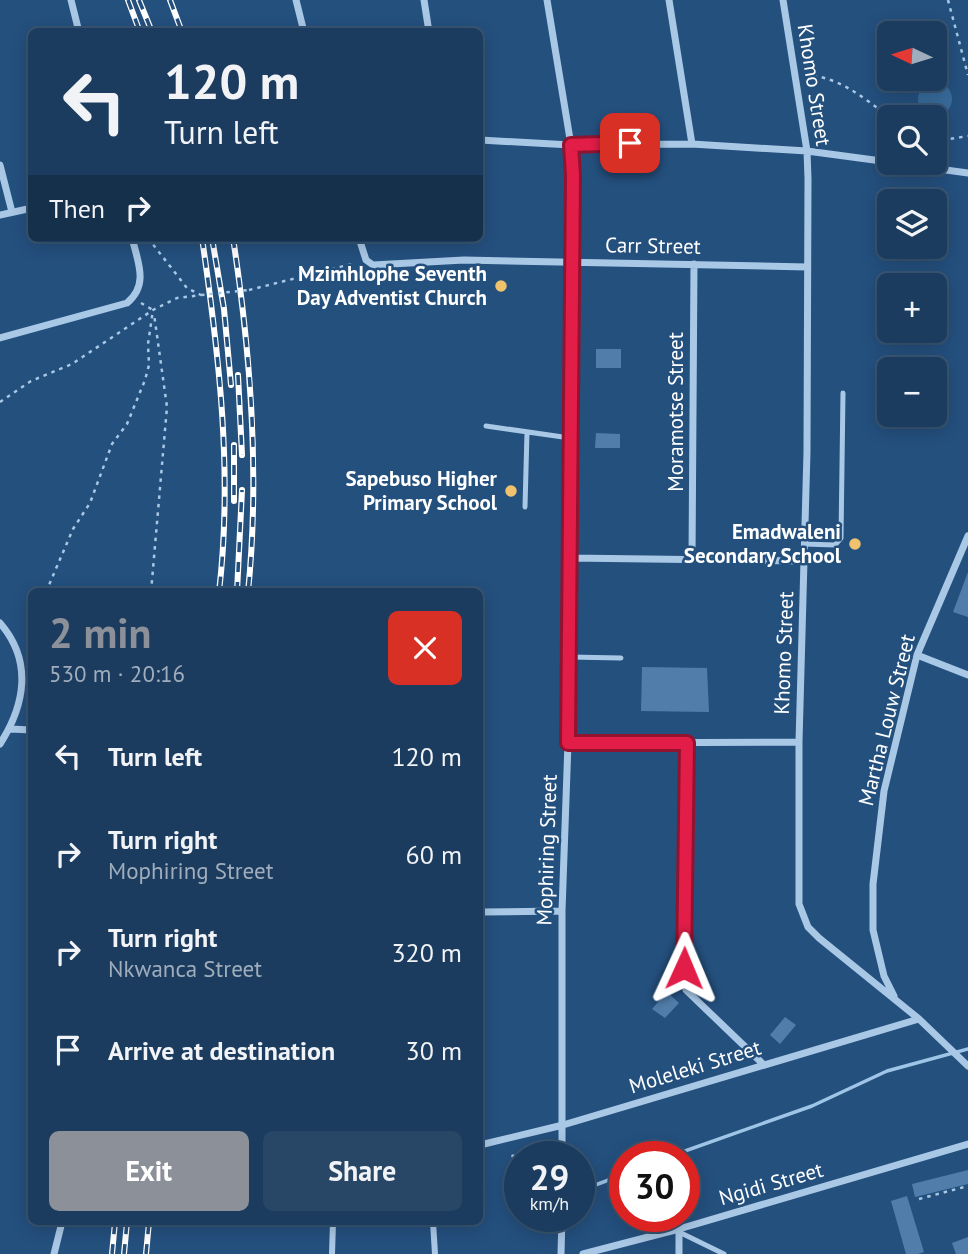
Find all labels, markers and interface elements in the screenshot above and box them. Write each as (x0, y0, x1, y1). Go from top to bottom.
north arrow (877, 21, 947, 91)
map controls (877, 21, 947, 427)
street label: Khomo Street (792, 22, 837, 148)
text: 120 m (164, 49, 299, 113)
icon: left (49, 56, 140, 147)
button: search (877, 105, 947, 175)
text: Turn left (164, 111, 279, 153)
pin (600, 113, 660, 173)
icon: arrive (611, 124, 649, 162)
icon: right (119, 189, 157, 227)
button: layers (877, 189, 947, 259)
text: Then (49, 192, 105, 225)
street label: Carr Street (605, 231, 701, 260)
place label: Mzimhlophe Seventh Day Adventist Church (297, 260, 487, 311)
button: + (877, 273, 947, 343)
marker: Mzimhlophe Seventh Day Adventist Church (493, 278, 509, 294)
street label: Moramotse Street (662, 332, 689, 492)
button: − (877, 357, 947, 427)
place label: Sapebuso Higher Primary School (345, 465, 498, 516)
marker: Sapebuso Higher Primary School (503, 483, 519, 499)
place label: Emadwaleni Secondary School (684, 518, 842, 569)
marker: Emadwaleni Secondary School (847, 536, 863, 552)
street label: Khomo Street (768, 591, 799, 715)
text: 2 min (49, 605, 151, 660)
button: close (388, 611, 462, 685)
street label: Martha Louw Street (852, 631, 921, 808)
text: 530 m · 20:16 (49, 659, 185, 688)
icon: left (49, 737, 87, 775)
text: Turn left (108, 740, 202, 773)
text: 120 m (391, 740, 462, 773)
street label: Mophiring Street (530, 774, 563, 926)
text: Turn right (108, 823, 217, 856)
icon: right (49, 835, 87, 873)
text: 60 m (406, 838, 462, 871)
text: Mophiring Street (108, 856, 274, 885)
text: Turn right (108, 921, 217, 954)
position arrow (647, 931, 721, 1005)
icon: right (49, 933, 87, 971)
text: 320 m (391, 936, 462, 969)
text: Nkwanca Street (108, 954, 262, 983)
icon: arrive (49, 1031, 87, 1069)
text: Arrive at destination (108, 1034, 335, 1067)
text: 30 m (406, 1034, 462, 1067)
street label: Moleleki Street (626, 1034, 764, 1099)
button: Exit (49, 1131, 249, 1211)
button: Share (263, 1131, 462, 1211)
speed limit sign: 30 (609, 1141, 700, 1232)
text: 29 (530, 1154, 569, 1200)
street label: Ngidi Street (716, 1156, 826, 1211)
text: km/h (530, 1192, 569, 1215)

